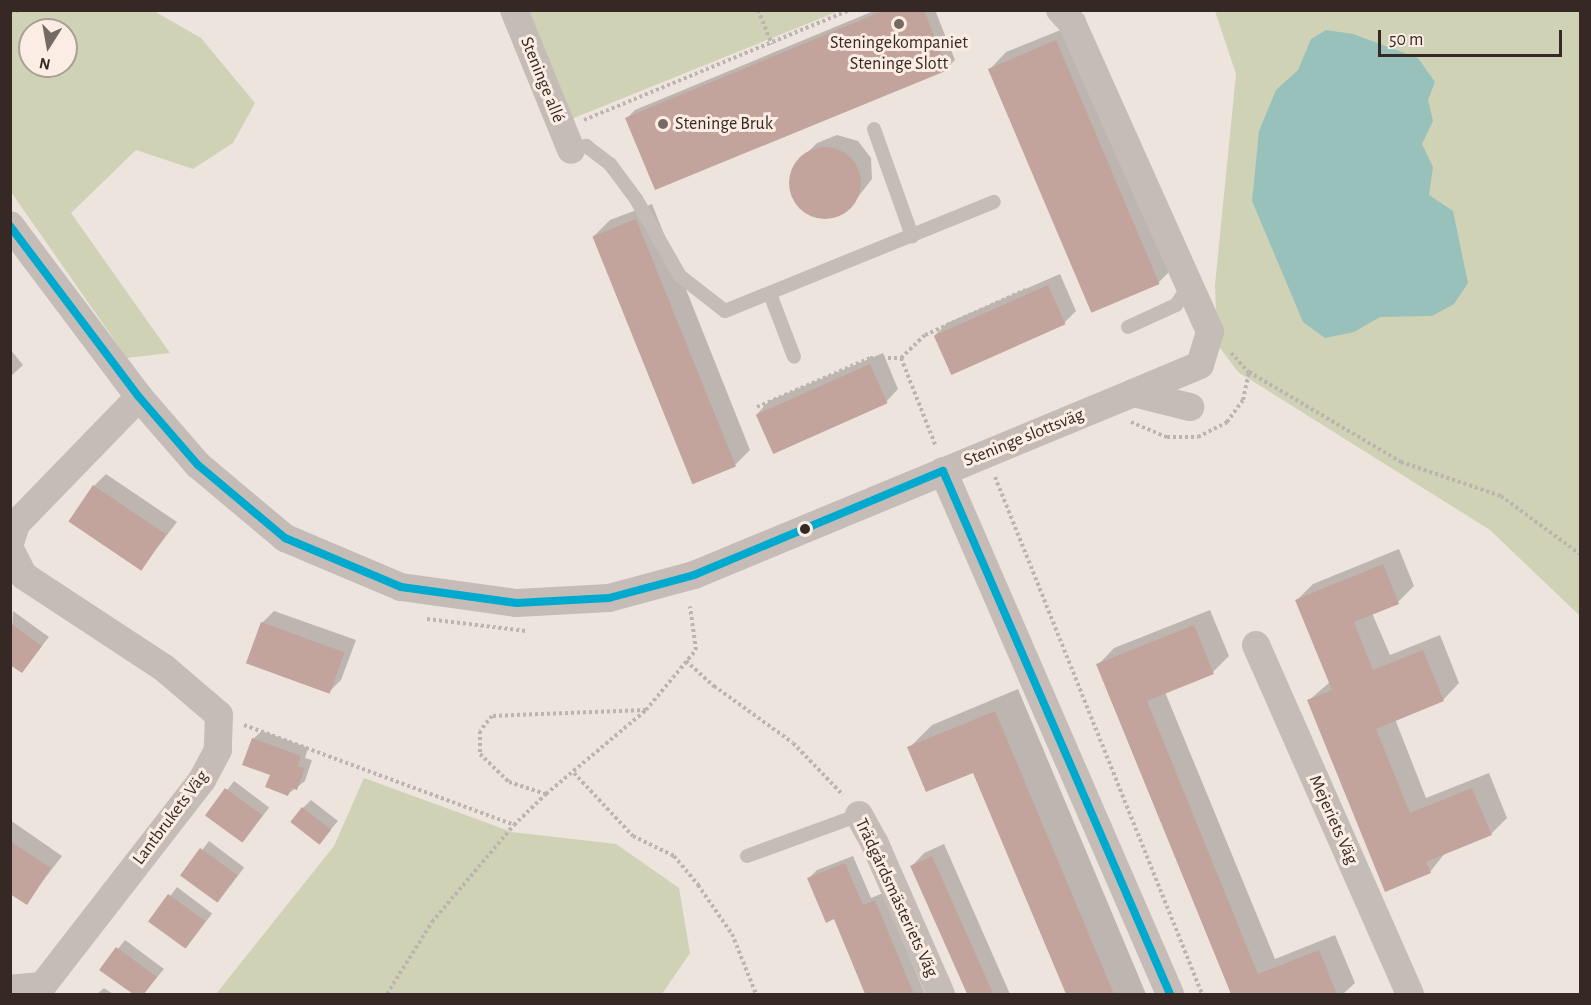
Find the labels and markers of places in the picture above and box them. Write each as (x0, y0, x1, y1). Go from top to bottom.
marker: Steningekompaniet Steninge Slott (892, 17, 906, 31)
place label: Steningekompaniet Steninge Slott (830, 33, 968, 76)
place label: Steninge Bruk (675, 113, 773, 135)
marker: Steninge Bruk (656, 117, 670, 131)
unlabelled marker (799, 523, 811, 535)

